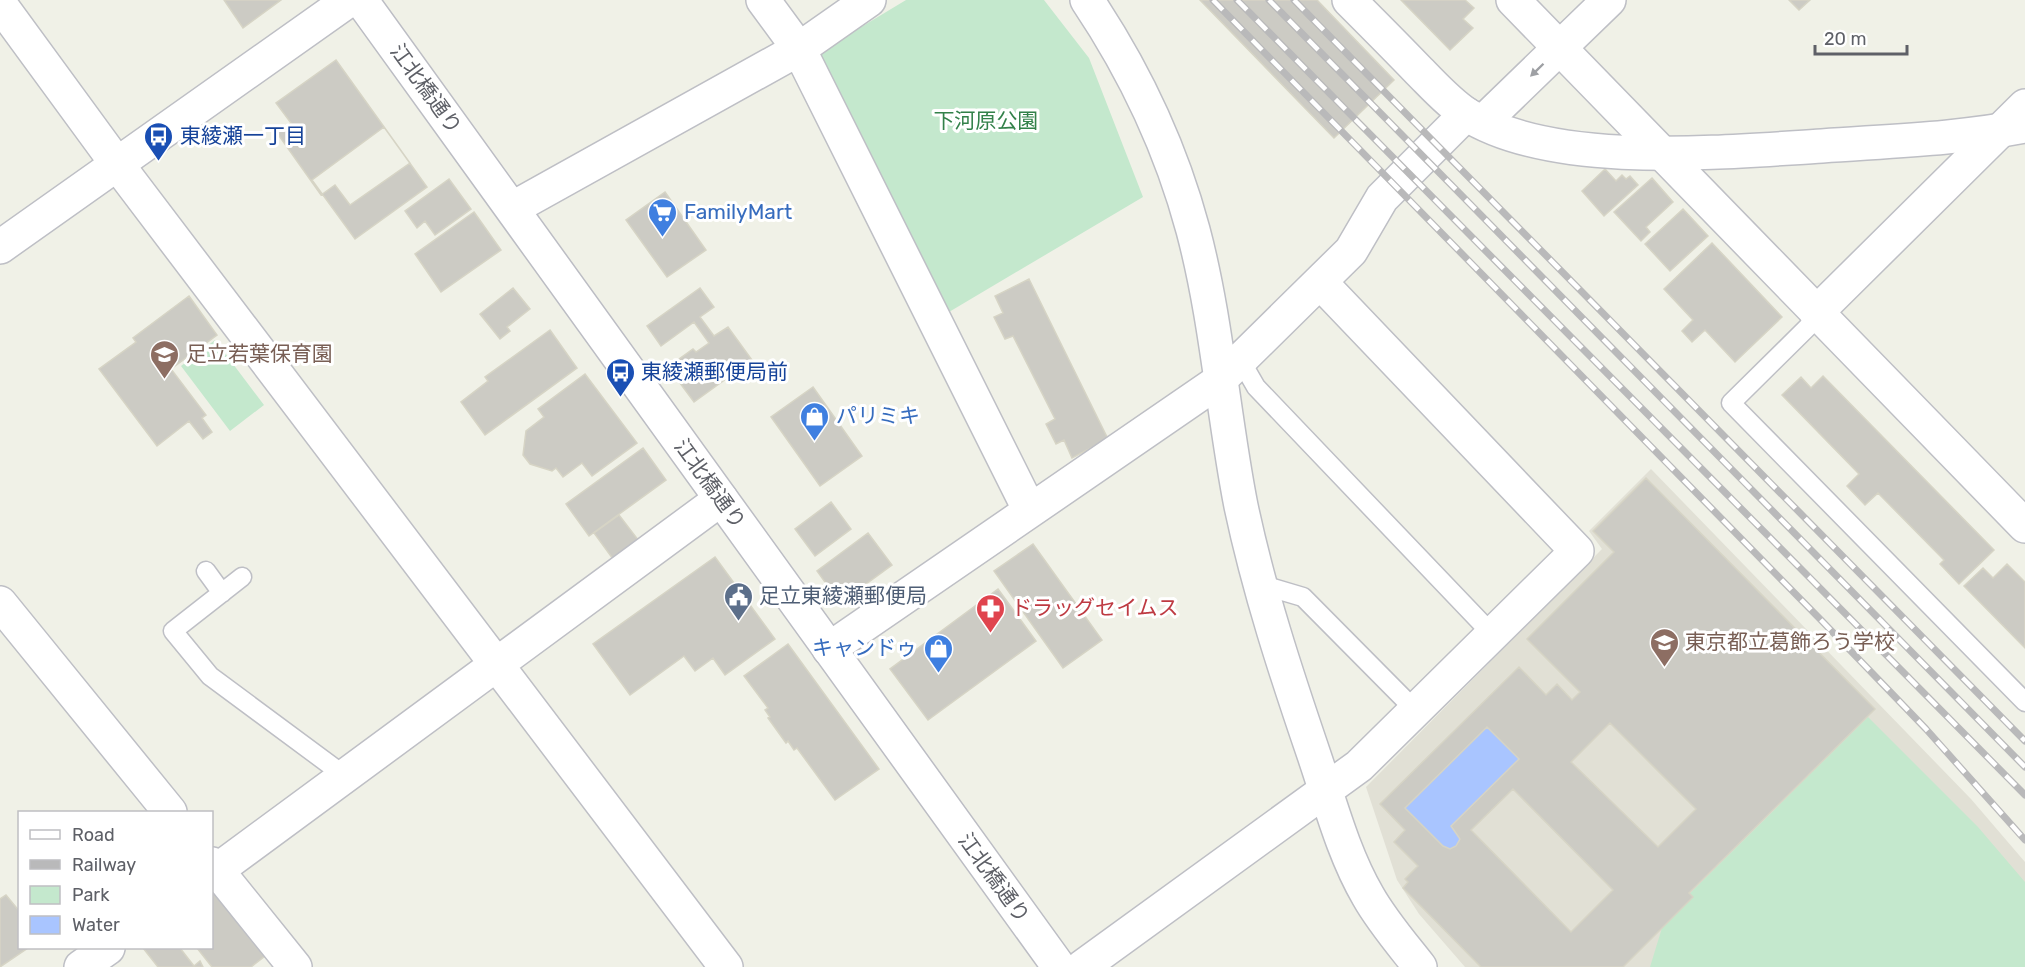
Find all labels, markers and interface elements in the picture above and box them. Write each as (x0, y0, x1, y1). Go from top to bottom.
scale bar (1815, 18, 1906, 56)
text: 20 m (1824, 28, 1866, 50)
street label: 江北橋通り (385, 39, 467, 139)
one-way arrow (1529, 63, 1544, 77)
park label: 下河原公園 (934, 108, 1039, 133)
bus stop icon: 東綾瀬一丁目 (143, 120, 175, 162)
place label: 東綾瀬一丁目 (180, 123, 306, 148)
supermarket icon: FamilyMart (647, 196, 679, 238)
place label: FamilyMart (684, 199, 792, 224)
school or university icon: 足立若葉保育園 (149, 338, 181, 380)
place label: 足立若葉保育園 (186, 341, 333, 366)
bus stop icon: 東綾瀬郵便局前 (604, 356, 636, 398)
place label: 東綾瀬郵便局前 (641, 359, 788, 384)
shop icon: パリミキ (799, 400, 831, 442)
place label: パリミキ (836, 403, 920, 428)
street label: 江北橋通り (669, 434, 751, 534)
public building icon: 足立東綾瀬郵便局 (722, 580, 754, 622)
place label: 足立東綾瀬郵便局 (759, 583, 927, 608)
pharmacy icon: ドラッグセイムス (974, 592, 1006, 634)
place label: ドラッグセイムス (1011, 595, 1179, 620)
school or university icon: 東京都立葛飾ろう学校 (1648, 626, 1680, 668)
place label: 東京都立葛飾ろう学校 (1685, 629, 1895, 654)
shop icon: キャンドゥ (922, 632, 954, 674)
place label: キャンドゥ (812, 635, 917, 660)
legend (18, 811, 213, 949)
text: Road (72, 824, 115, 846)
street label: 江北橋通り (953, 828, 1035, 928)
text: Railway (72, 854, 136, 876)
text: Park (72, 884, 110, 906)
text: Water (72, 914, 120, 936)

